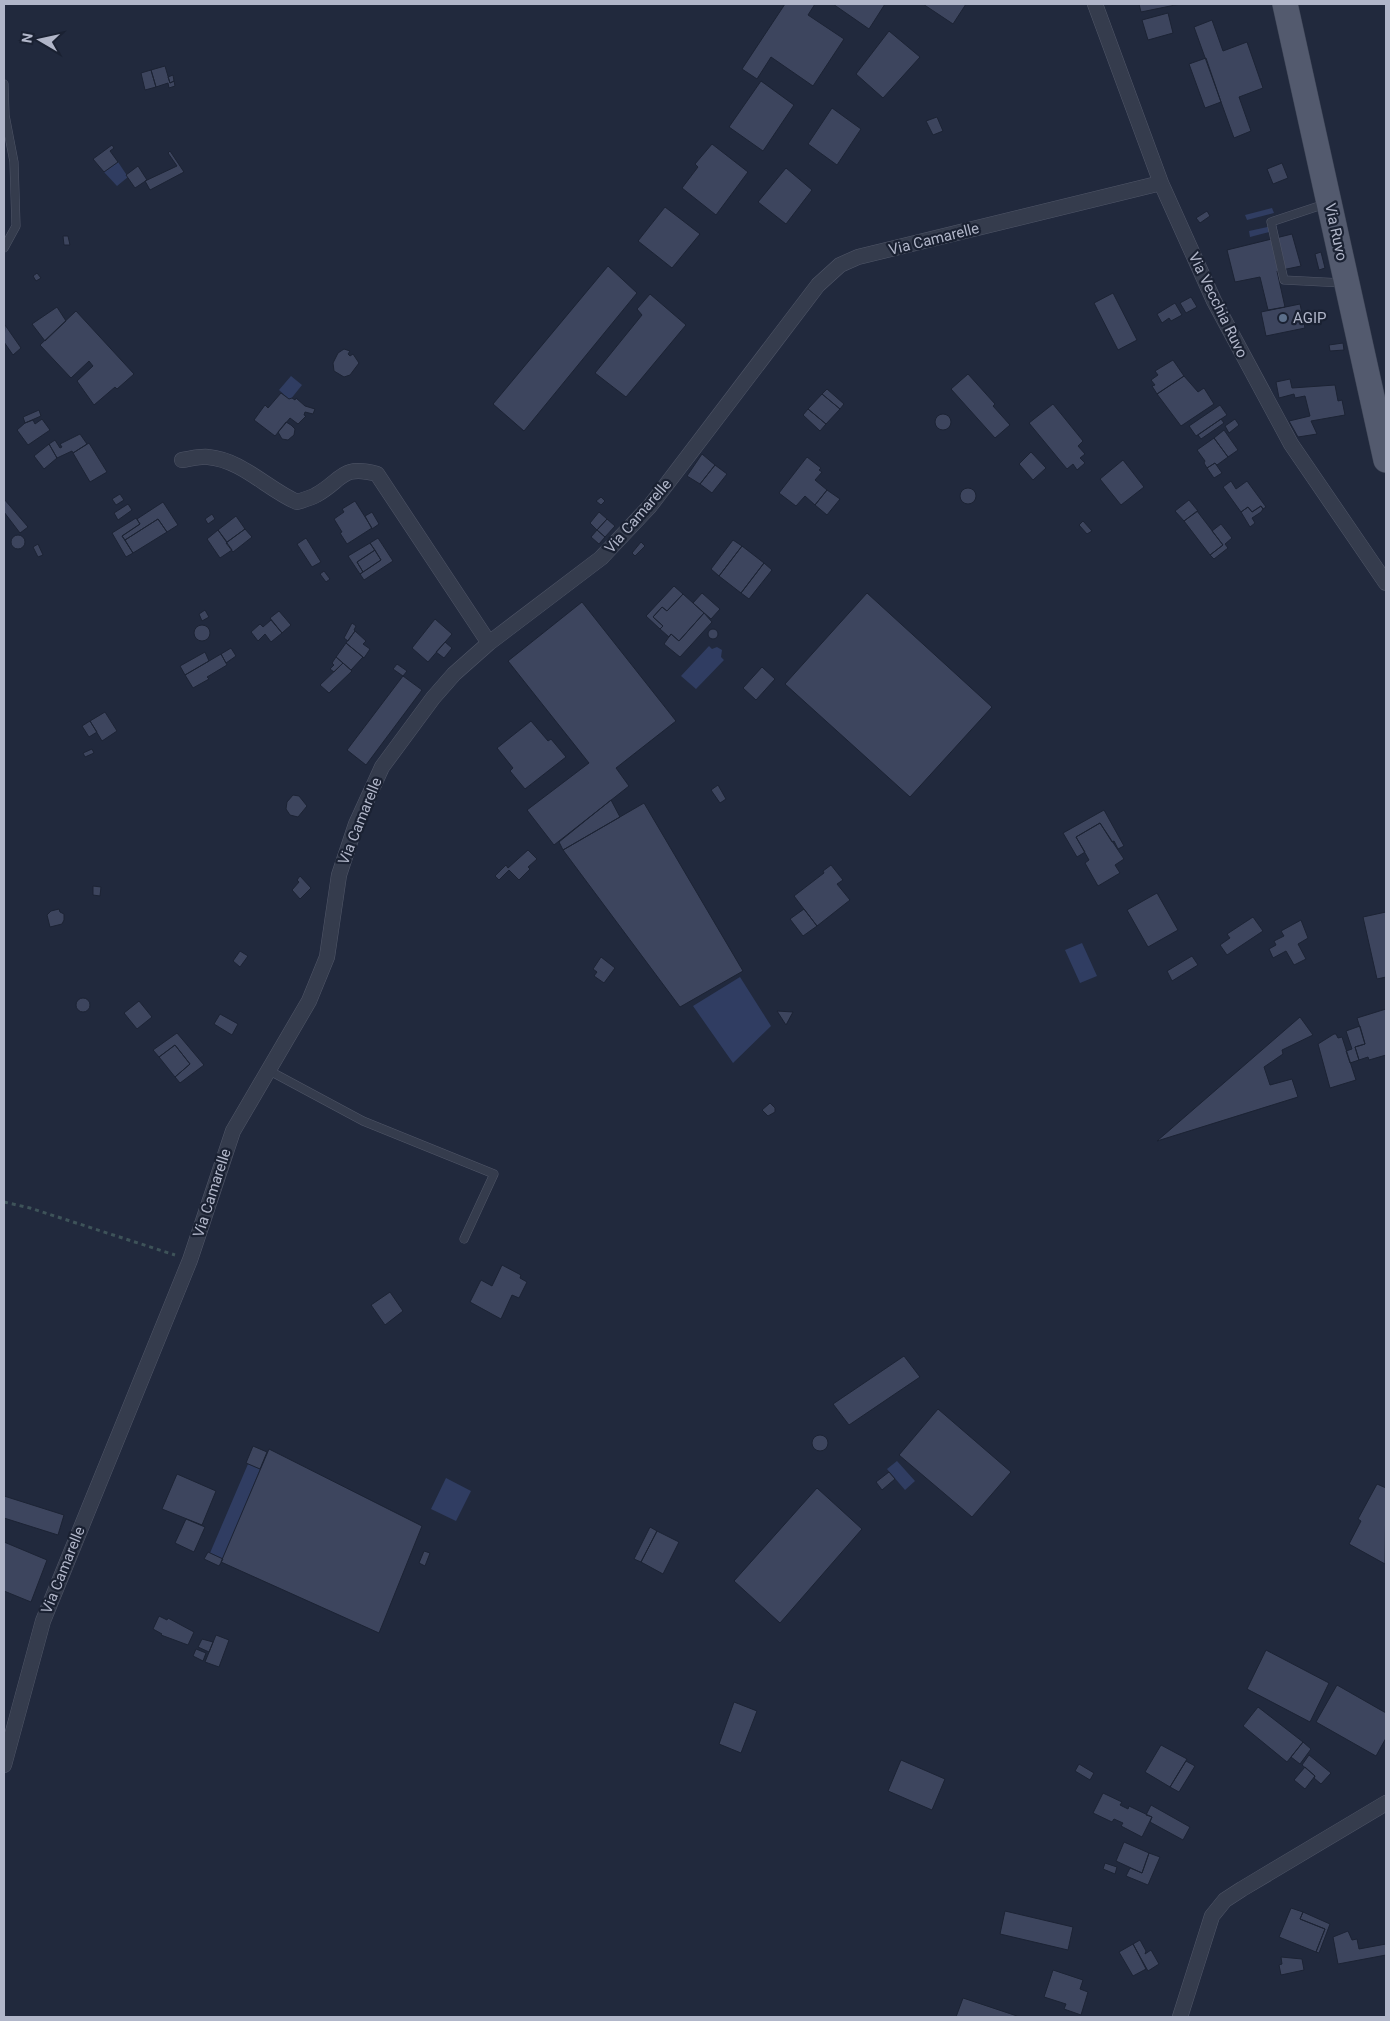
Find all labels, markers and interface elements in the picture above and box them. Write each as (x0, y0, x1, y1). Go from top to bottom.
north arrow (15, 15, 65, 65)
text: N (18, 32, 36, 44)
street label: Via Ruvo (1321, 202, 1351, 262)
street label: Via Camarelle (887, 219, 981, 259)
street label: Via Vecchia Ruvo (1185, 249, 1251, 361)
place label: AGIP (1293, 309, 1326, 327)
marker: AGIP (1277, 312, 1289, 324)
street label: Via Camarelle (601, 475, 675, 557)
street label: Via Camarelle (334, 775, 386, 867)
street label: Via Camarelle (189, 1146, 235, 1240)
street label: Via Camarelle (37, 1524, 89, 1616)

